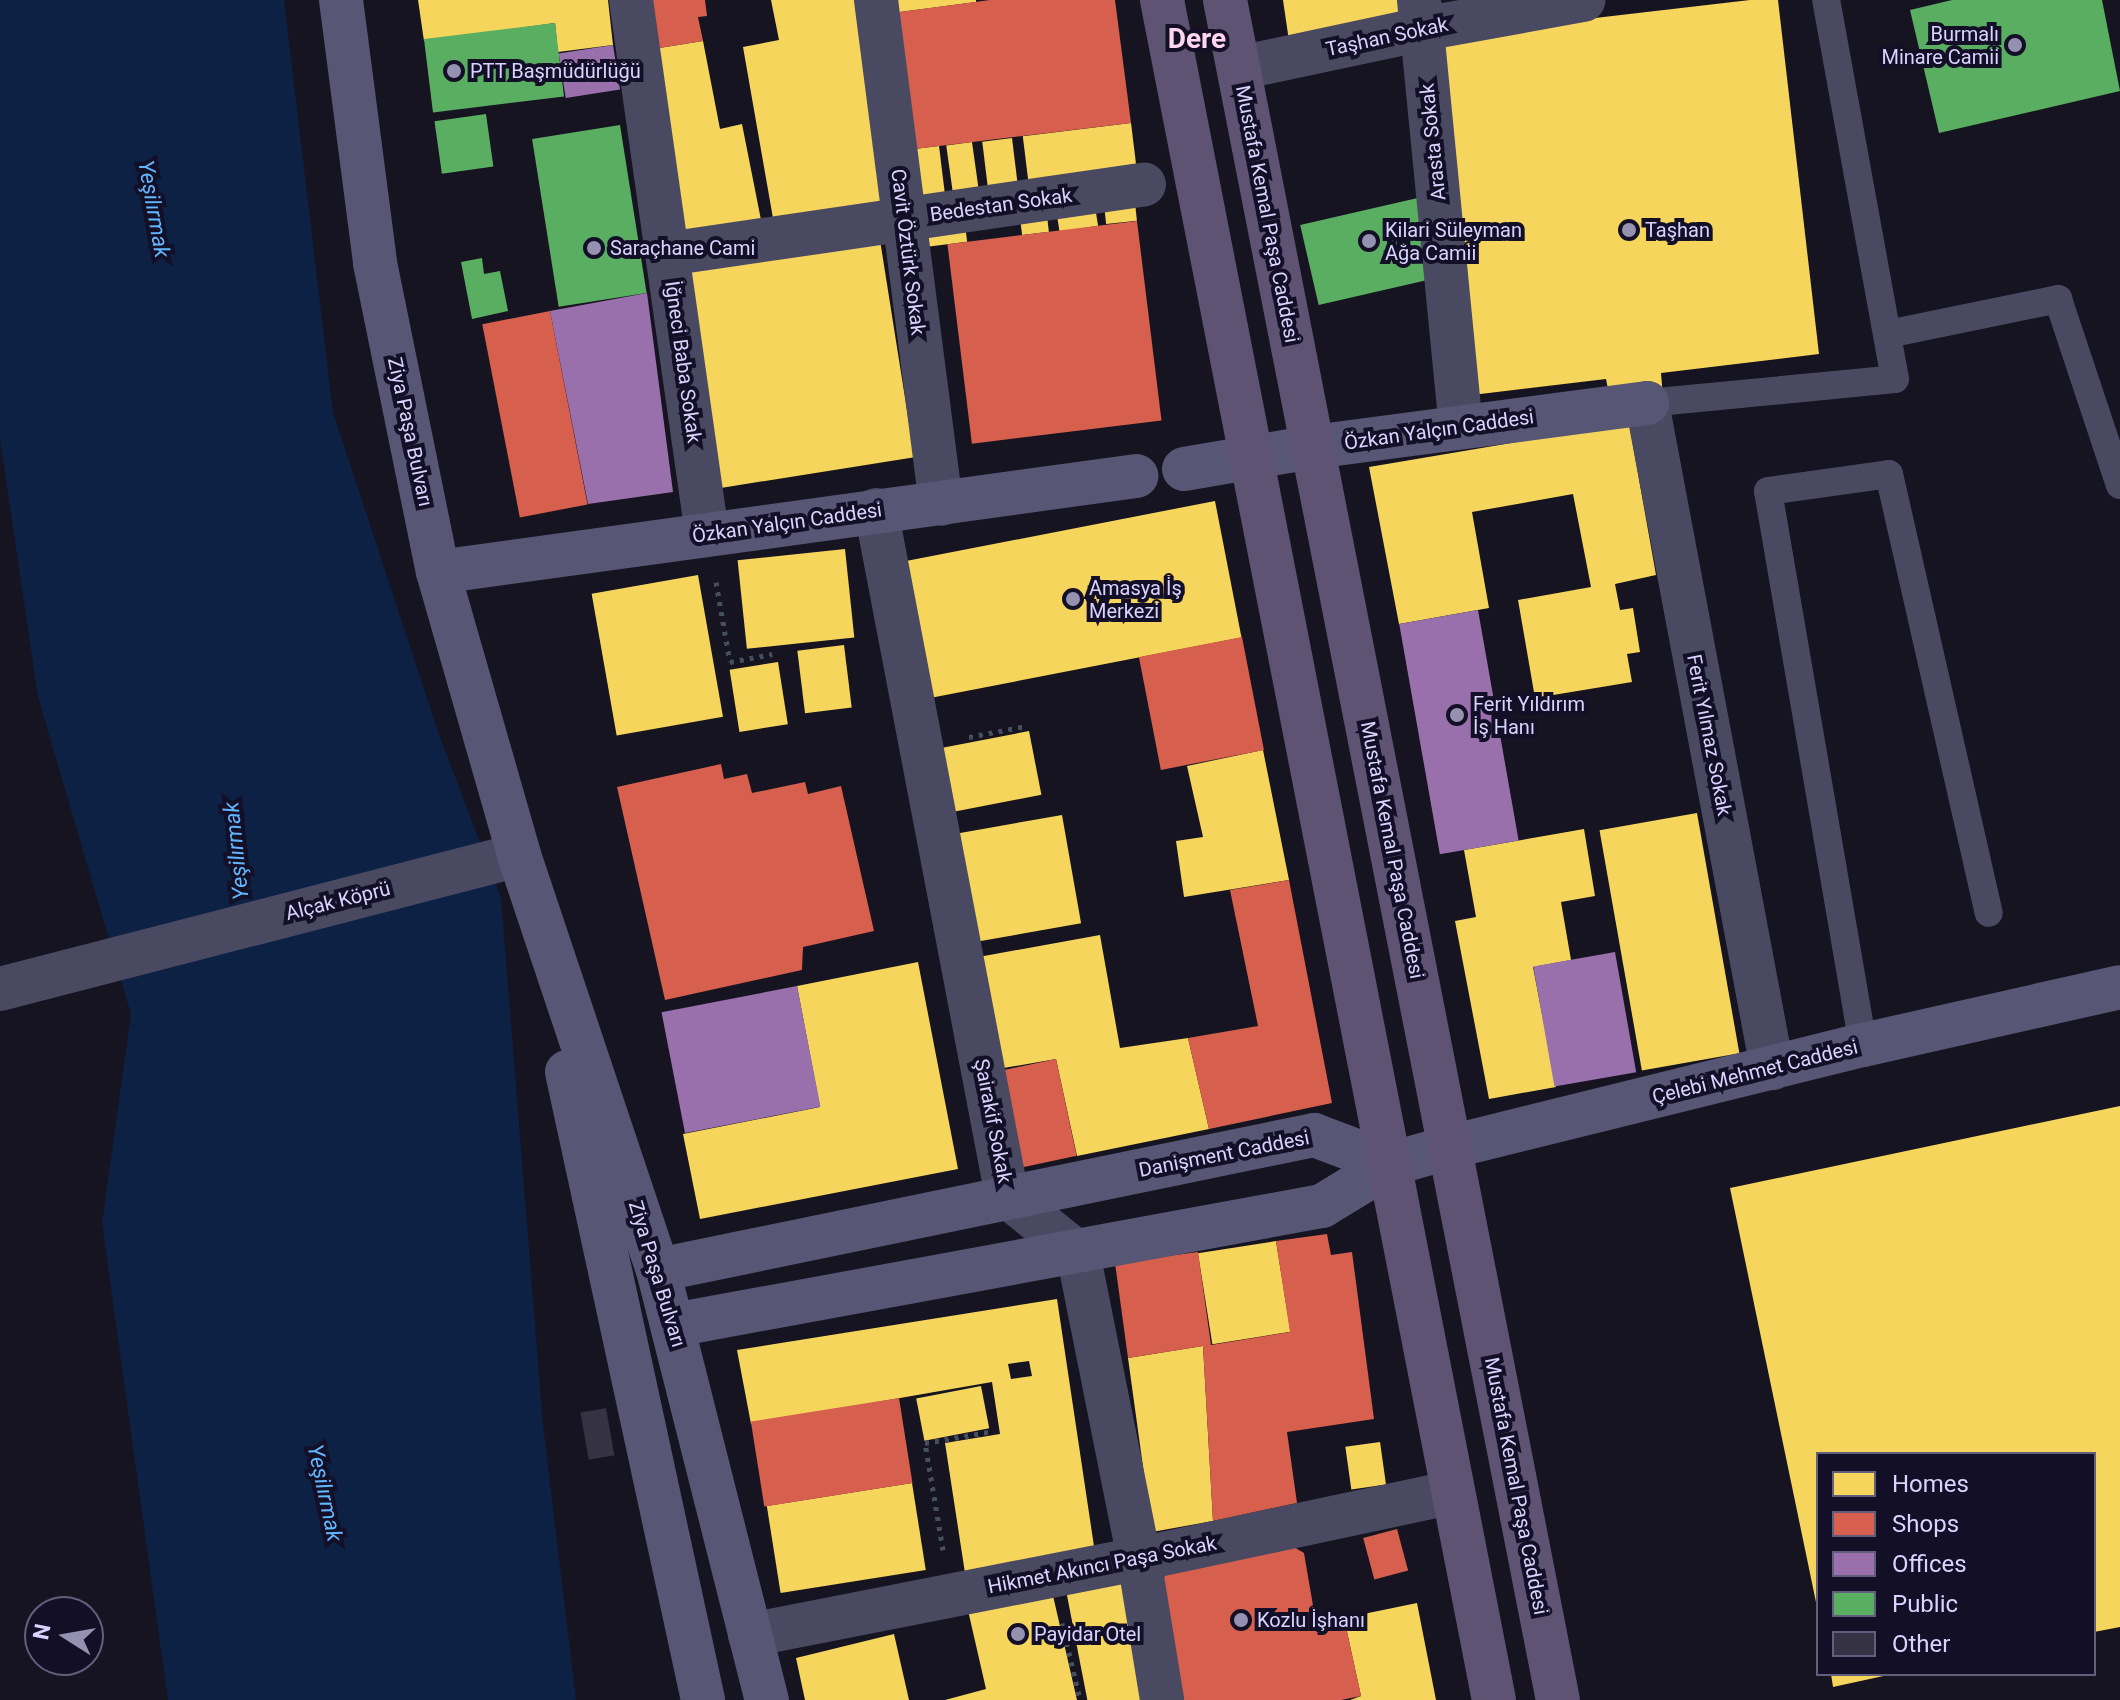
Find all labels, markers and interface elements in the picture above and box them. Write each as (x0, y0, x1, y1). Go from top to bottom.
street label: Taşhan Sokak (1324, 12, 1450, 62)
district label: Dere (1168, 22, 1226, 56)
place label: Burmalı Minare Camii (1881, 22, 1999, 69)
marker: Burmalı Minare Camii (2006, 36, 2024, 54)
place label: PTT Başmüdürlüğü (470, 59, 641, 83)
marker: PTT Başmüdürlüğü (445, 62, 463, 80)
street label: Arasta Sokak (1415, 82, 1451, 202)
street label: Mustafa Kemal Paşa Caddesi (1230, 83, 1304, 345)
water label: Yeşilırmak (132, 158, 176, 260)
street label: Cavit Öztürk Sokak (886, 167, 930, 337)
street label: Bedestan Sokak (928, 183, 1074, 227)
place label: Kilari Süleyman Ağa Camii (1385, 218, 1522, 265)
place label: Taşhan (1645, 218, 1710, 242)
marker: Taşhan (1620, 221, 1638, 239)
marker: Kilari Süleyman Ağa Camii (1360, 232, 1378, 250)
place label: Saraçhane Cami (610, 236, 755, 260)
marker: Saraçhane Cami (585, 239, 603, 257)
street label: İğneci Baba Sokak (660, 279, 706, 445)
street label: Ziya Paşa Bulvarı (382, 355, 438, 509)
street label: Özkan Yalçın Caddesi (1343, 405, 1535, 455)
street label: Özkan Yalçın Caddesi (691, 498, 883, 548)
place label: Amasya İş Merkezi (1089, 576, 1182, 623)
marker: Amasya İş Merkezi (1064, 590, 1082, 608)
street label: Ferit Yılmaz Sokak (1682, 652, 1736, 818)
place label: Ferit Yıldırım İş Hanı (1473, 692, 1585, 739)
marker: Ferit Yıldırım İş Hanı (1448, 706, 1466, 724)
street label: Mustafa Kemal Paşa Caddesi (1355, 719, 1429, 981)
water label: Yeşilırmak (218, 801, 254, 901)
street label: Alçak Köprü (283, 876, 393, 926)
street label: Çelebi Mehmet Caddesi (1650, 1035, 1860, 1109)
street label: Şairakif Sokak (969, 1057, 1017, 1185)
street label: Danişment Caddesi (1137, 1126, 1311, 1182)
street label: Ziya Paşa Bulvarı (623, 1198, 691, 1350)
street label: Mustafa Kemal Paşa Caddesi (1479, 1355, 1553, 1617)
water label: Yeşilırmak (302, 1442, 348, 1544)
legend (1816, 1452, 2096, 1676)
text: Homes (1892, 1470, 1969, 1498)
text: Shops (1892, 1510, 1959, 1538)
street label: Hikmet Akıncı Paşa Sokak (986, 1531, 1218, 1599)
text: Offices (1892, 1550, 1967, 1578)
text: Public (1892, 1590, 1958, 1618)
north arrow (24, 1596, 104, 1676)
place label: Kozlu İşhanı (1257, 1608, 1365, 1632)
marker: Kozlu İşhanı (1232, 1611, 1250, 1629)
text: N (28, 1622, 56, 1642)
place label: Payidar Otel (1034, 1622, 1141, 1646)
marker: Payidar Otel (1009, 1625, 1027, 1643)
text: Other (1892, 1630, 1950, 1658)

